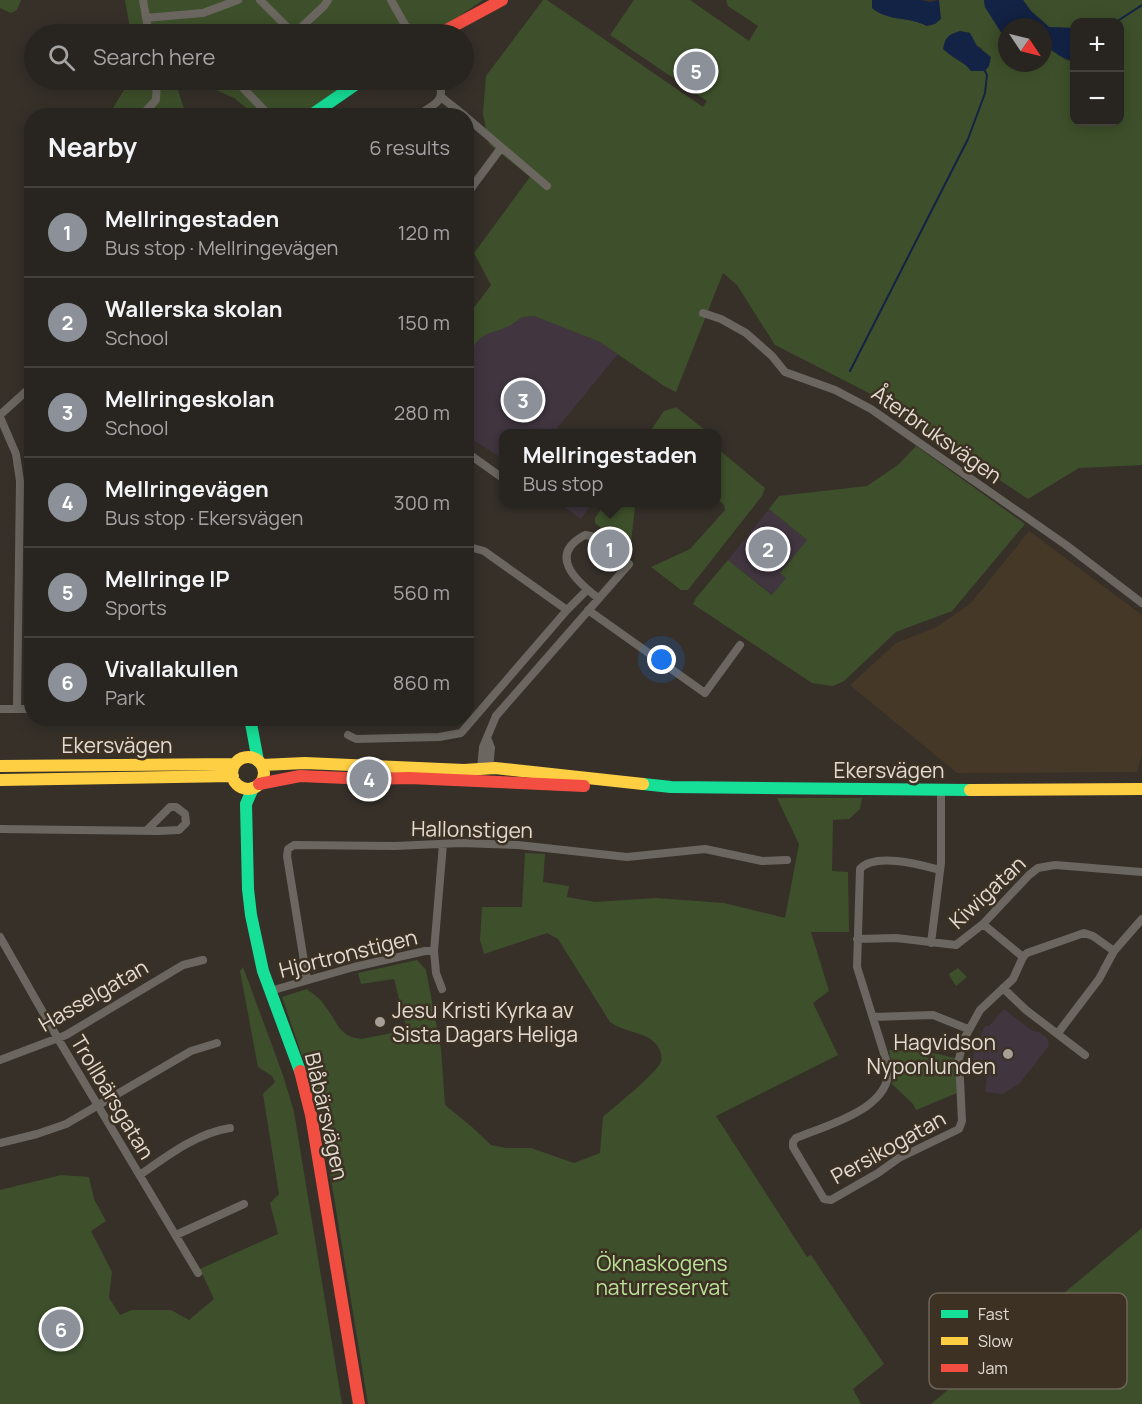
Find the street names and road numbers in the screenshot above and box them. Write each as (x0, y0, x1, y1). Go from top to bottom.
street label: Återbruksvägen (866, 379, 1008, 489)
street label: Ekersvägen (62, 731, 172, 759)
street label: Ekersvägen (834, 756, 944, 784)
street label: Hallonstigen (411, 814, 533, 844)
street label: Kiwigatan (943, 849, 1031, 935)
street label: Hjortronstigen (276, 922, 420, 984)
street label: Hasselgatan (33, 952, 153, 1038)
street label: Trollbärsgatan (65, 1030, 161, 1164)
street label: Blåbärsvägen (299, 1050, 355, 1182)
street label: Persikogatan (826, 1104, 950, 1190)

